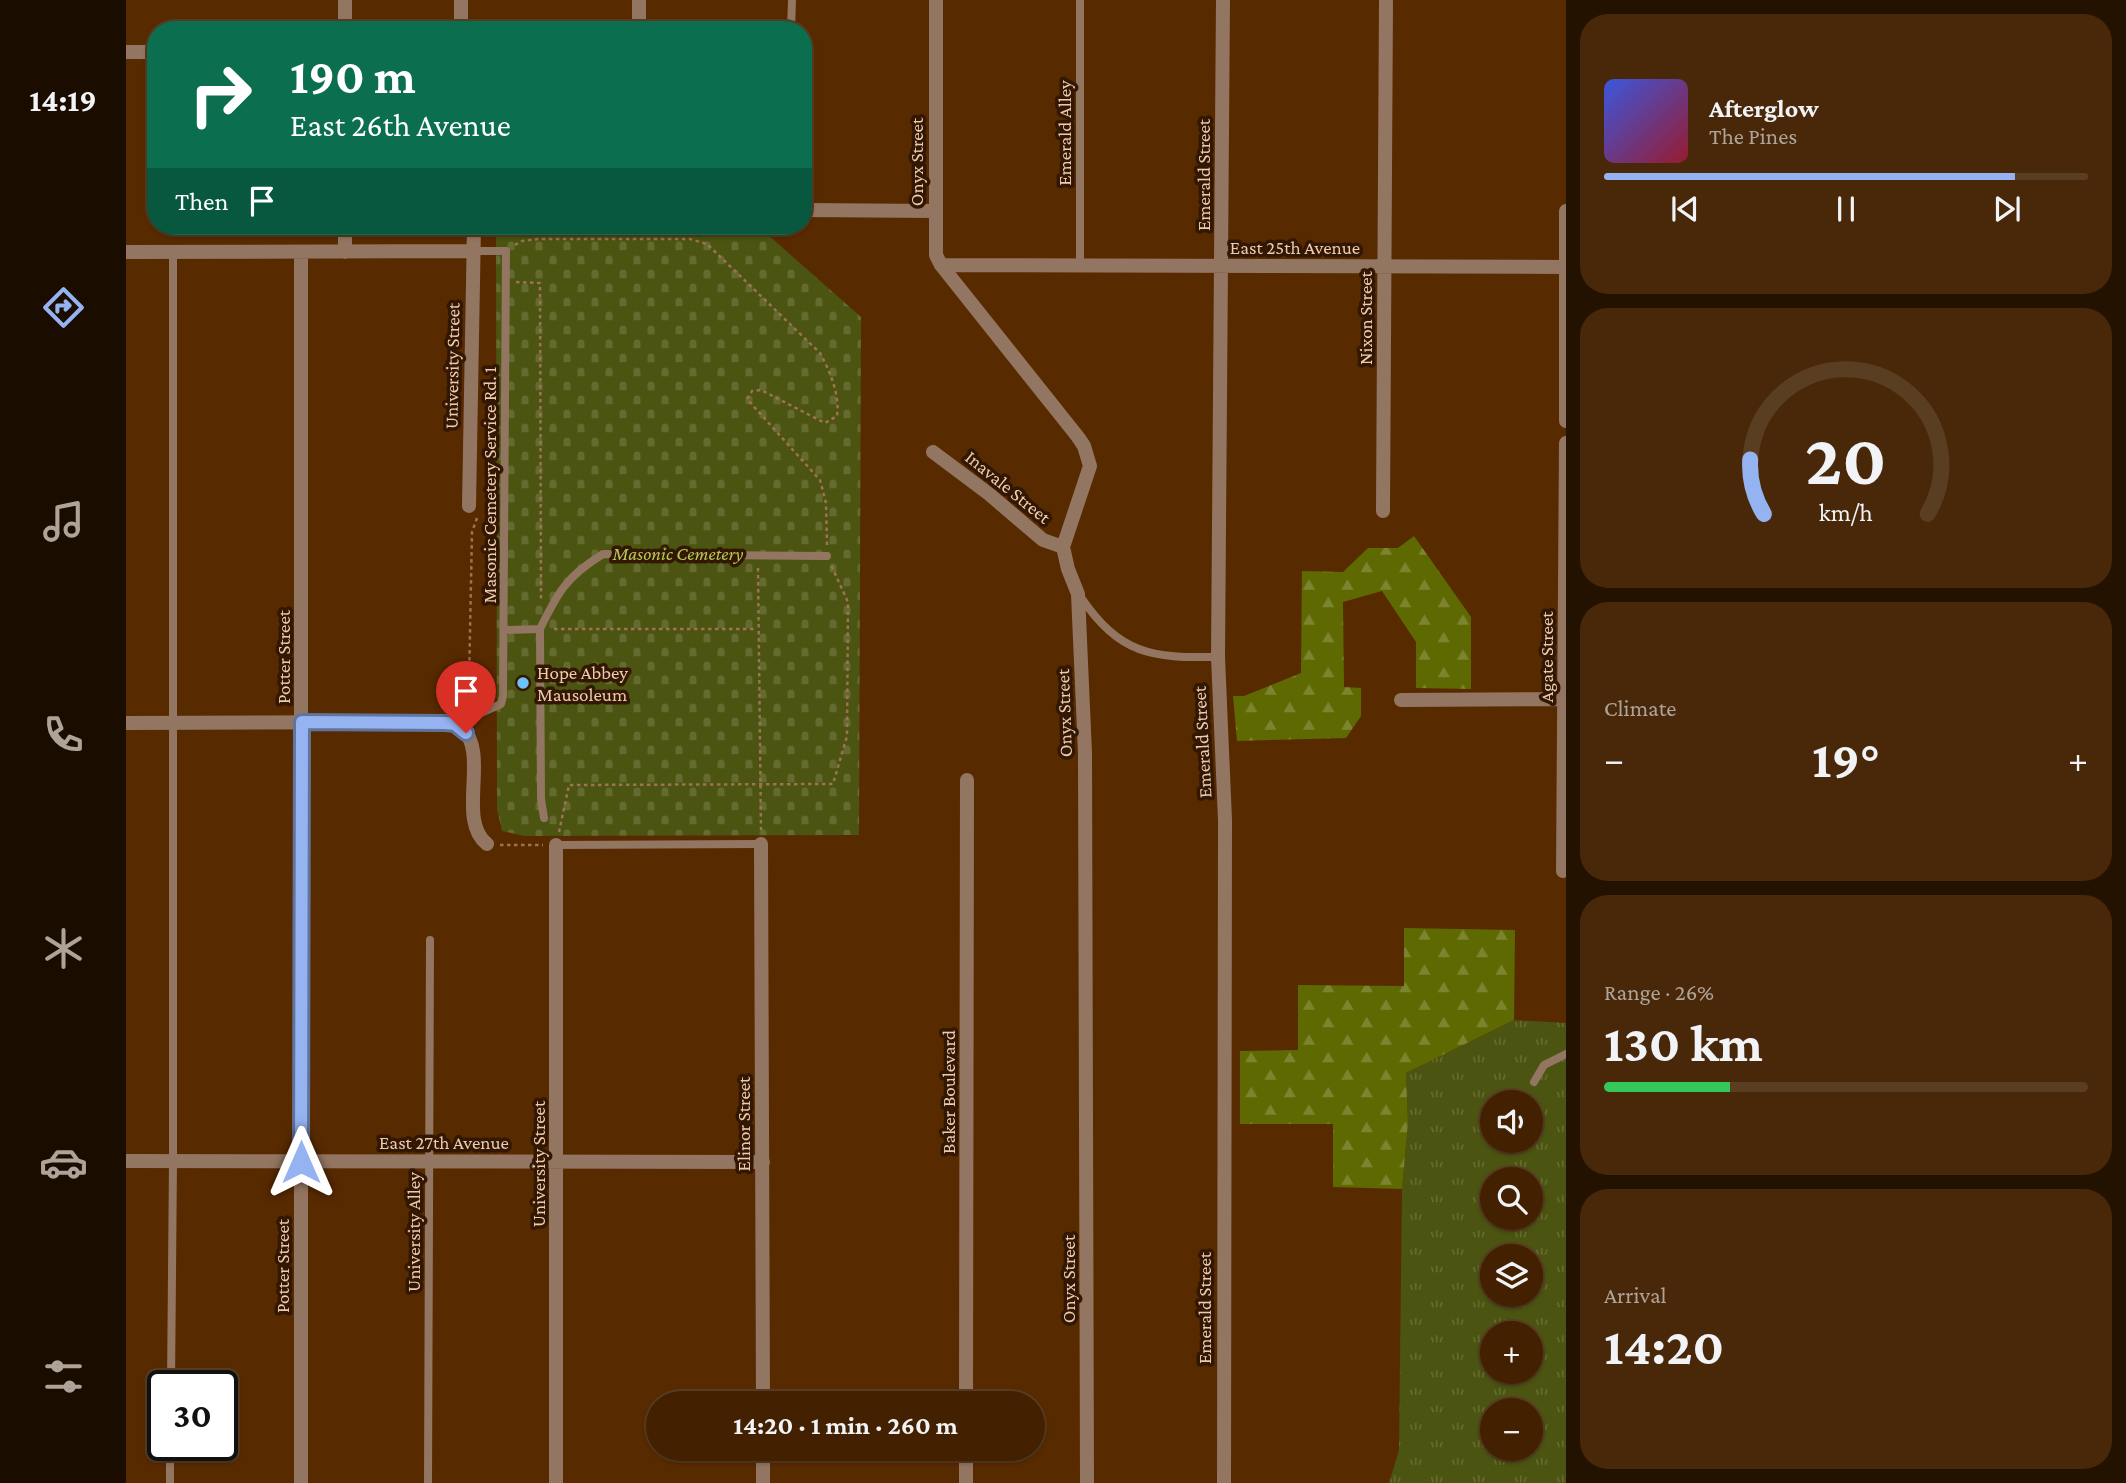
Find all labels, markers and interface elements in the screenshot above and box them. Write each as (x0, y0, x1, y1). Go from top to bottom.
icon: right (175, 49, 266, 140)
text: 190 m (290, 49, 416, 104)
street label: Emerald Alley (1054, 80, 1075, 186)
text: 14:19 (29, 82, 97, 118)
text: Afterglow (1709, 94, 1819, 123)
text: East 26th Avenue (290, 107, 511, 143)
street label: Onyx Street (906, 117, 927, 206)
street label: Emerald Street (1193, 118, 1214, 231)
text: The Pines (1709, 123, 1797, 149)
icon: arrive (243, 182, 281, 220)
text: Then (175, 187, 229, 216)
icon: previous (1666, 190, 1704, 228)
icon: pause (1827, 190, 1865, 228)
icon: next (1988, 190, 2026, 228)
street label: East 25th Avenue (1230, 237, 1360, 258)
street label: Nixon Street (1355, 270, 1376, 365)
icon: directions (39, 283, 88, 332)
street label: University Street (440, 302, 464, 429)
street label: Masonic Cemetery Service Rd. 1 (479, 367, 500, 603)
text: 20 (1805, 419, 1887, 500)
street label: Inavale Street (961, 446, 1055, 528)
icon: music (39, 497, 88, 546)
text: km/h (1819, 498, 1873, 525)
park label: Masonic Cemetery (612, 543, 743, 564)
street label: Potter Street (273, 609, 294, 704)
street label: Agate Street (1536, 611, 1557, 703)
pin (436, 661, 496, 733)
place label: Hope Abbey Mausoleum (537, 662, 628, 705)
street label: Onyx Street (1052, 668, 1076, 758)
icon: arrive (447, 672, 485, 710)
marker: Hope Abbey Mausoleum (515, 675, 531, 691)
street label: Emerald Street (1189, 685, 1215, 799)
text: Climate (1604, 695, 1676, 721)
icon: phone (39, 710, 88, 759)
text: 19° (1812, 730, 1880, 788)
text: − (1604, 738, 1624, 780)
text: + (2068, 738, 2088, 780)
icon: climate (39, 924, 88, 973)
text: Range · 26% (1604, 979, 1714, 1005)
text: 130 km (1604, 1014, 1763, 1072)
street label: Baker Boulevard (938, 1030, 959, 1154)
street label: Elinor Street (733, 1076, 754, 1171)
map controls (1480, 1090, 1543, 1461)
button: sound (1480, 1090, 1543, 1153)
street label: University Street (528, 1100, 549, 1227)
position arrow (264, 1125, 338, 1199)
street label: East 27th Avenue (379, 1132, 509, 1153)
icon: car (39, 1138, 88, 1187)
button: search (1480, 1167, 1543, 1230)
street label: University Alley (403, 1172, 424, 1292)
street label: Potter Street (272, 1218, 293, 1313)
street label: Onyx Street (1058, 1234, 1079, 1323)
button: layers (1480, 1244, 1543, 1307)
street label: Emerald Street (1194, 1251, 1215, 1364)
text: Arrival (1604, 1282, 1667, 1308)
text: 14:20 (1604, 1317, 1724, 1375)
button: + (1480, 1321, 1543, 1384)
icon: filters (39, 1352, 88, 1401)
speed limit sign: 30 (147, 1370, 238, 1461)
button: − (1480, 1398, 1543, 1461)
text: 14:20 · 1 min · 260 m (733, 1411, 958, 1440)

